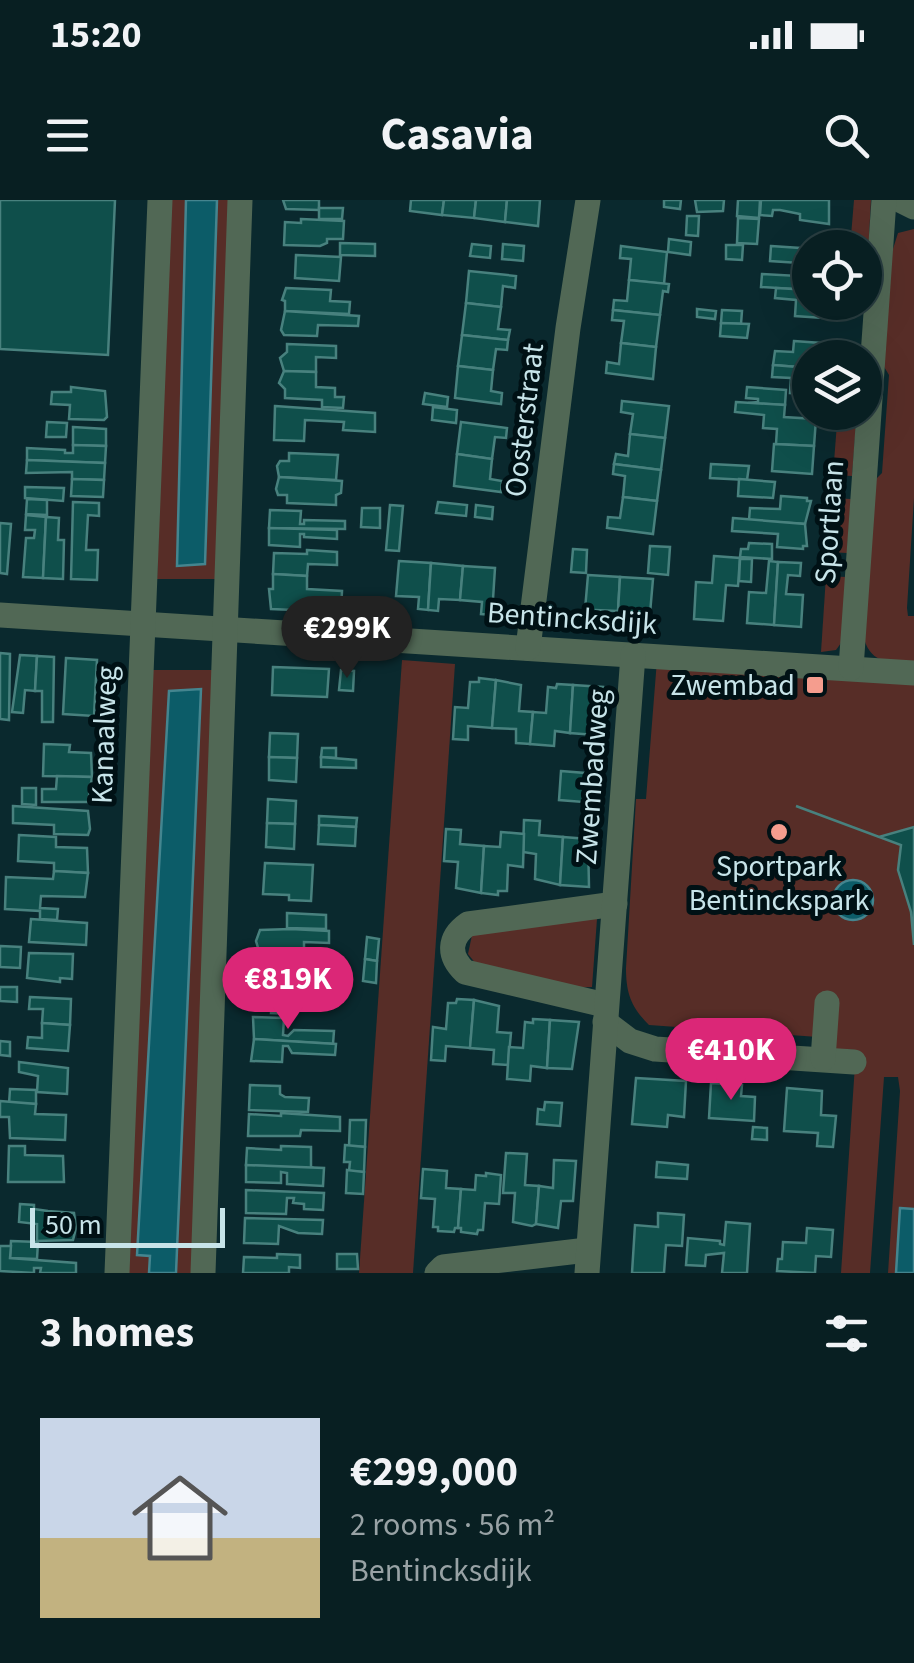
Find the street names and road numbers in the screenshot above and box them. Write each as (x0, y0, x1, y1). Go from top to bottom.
street label: Oosterstraat (494, 341, 555, 499)
street label: Sportlaan (804, 459, 855, 585)
street label: Bentincksdijk (486, 591, 659, 646)
street label: Kanaalweg (81, 665, 128, 805)
street label: Zwembadweg (565, 688, 620, 866)

